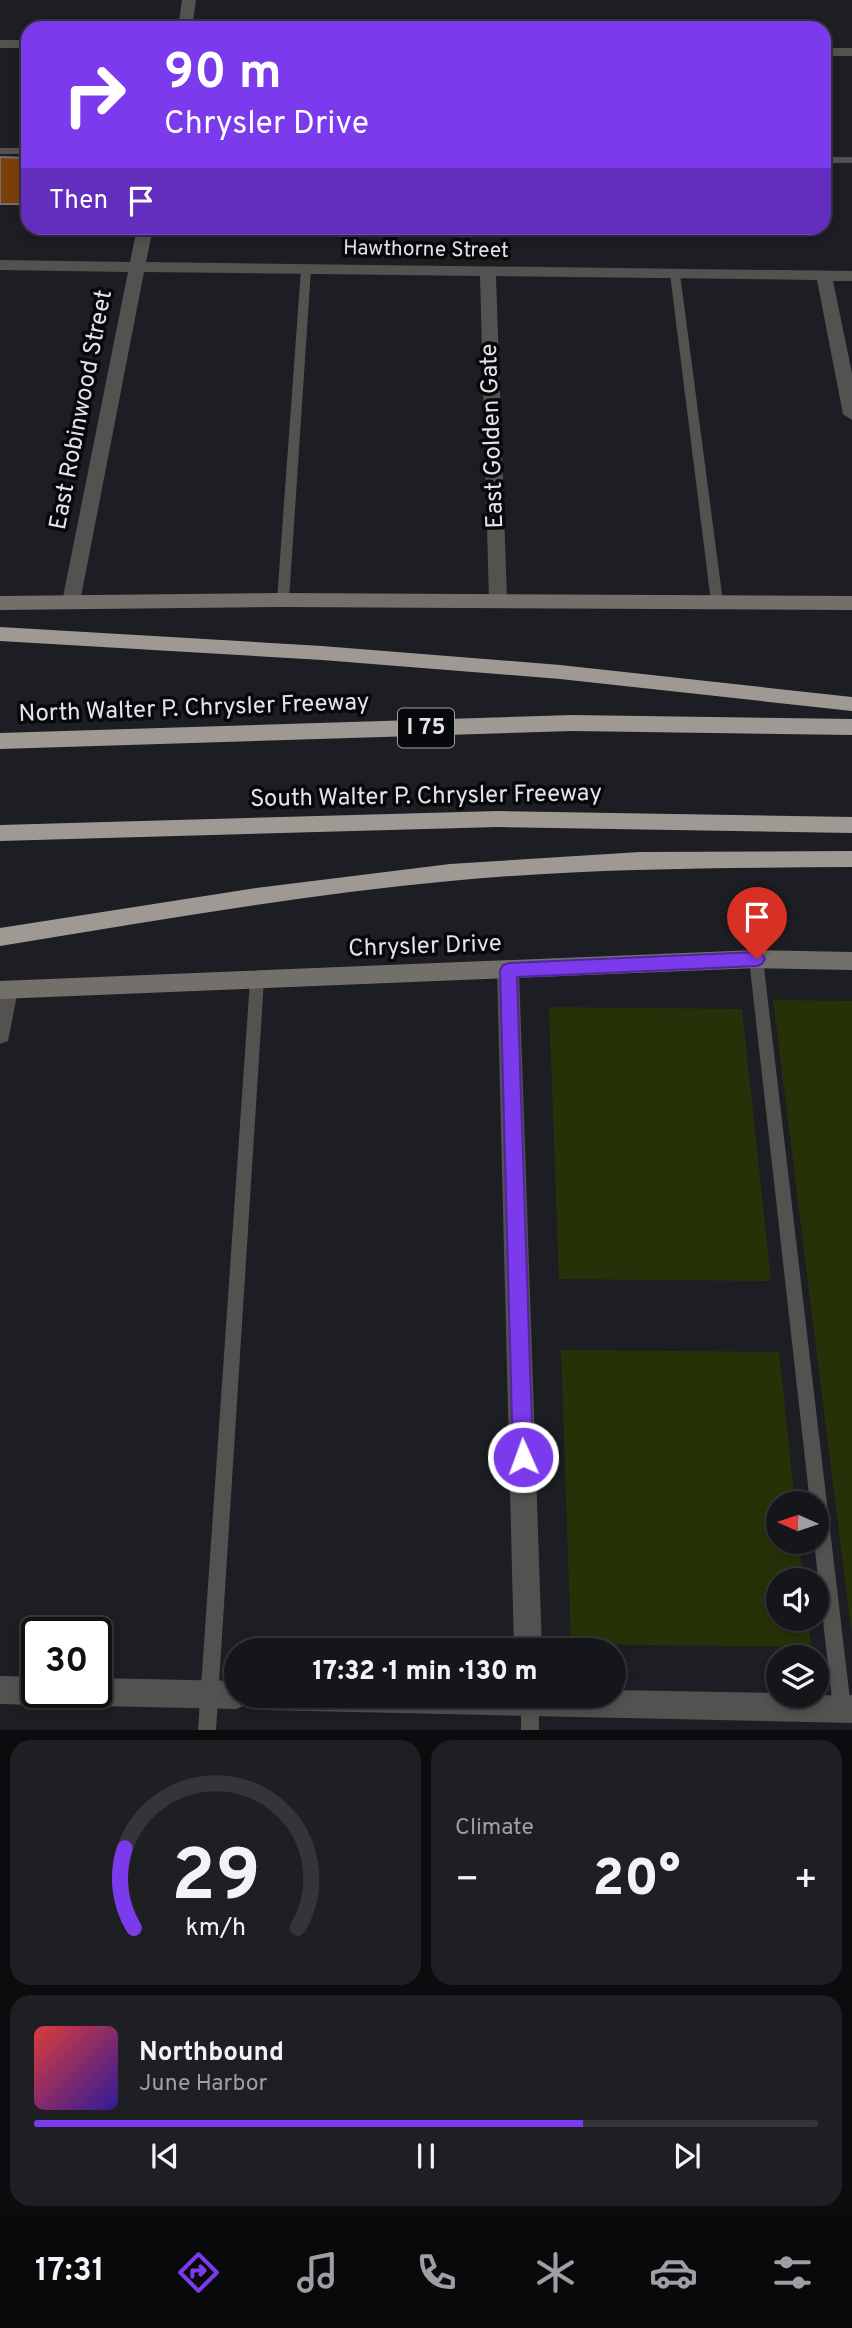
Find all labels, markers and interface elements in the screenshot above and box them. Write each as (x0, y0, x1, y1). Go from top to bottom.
text: 90 m (164, 44, 282, 106)
icon: right (49, 49, 140, 140)
text: Chrysler Drive (164, 105, 369, 145)
icon: arrive (122, 182, 160, 220)
text: Then (49, 185, 108, 218)
street label: Hawthorne Street (343, 235, 509, 265)
street label: East Robinwood Street (44, 287, 120, 533)
street label: East Golden Gate (475, 343, 511, 529)
street label: North Walter P. Chrysler Freeway (18, 688, 370, 730)
road number: I 75 (398, 708, 454, 748)
street label: South Walter P. Chrysler Freeway (250, 779, 602, 815)
pin (727, 887, 787, 959)
icon: arrive (738, 898, 776, 936)
street label: Chrysler Drive (348, 929, 502, 965)
position arrow (486, 1420, 560, 1494)
north arrow (766, 1491, 830, 1554)
map controls (766, 1491, 829, 1708)
button: sound (766, 1568, 829, 1631)
speed limit sign: 30 (21, 1617, 112, 1708)
button: layers (766, 1645, 829, 1708)
text: 17:32 · 1 min · 130 m (312, 1656, 538, 1689)
text: Climate (455, 1814, 534, 1843)
text: 29 (171, 1835, 260, 1927)
text: 20° (592, 1848, 681, 1914)
text: − (455, 1857, 480, 1906)
text: + (793, 1857, 818, 1906)
text: km/h (185, 1913, 246, 1945)
text: Northbound (139, 2037, 284, 2070)
text: June Harbor (139, 2070, 267, 2099)
icon: previous (146, 2137, 184, 2175)
icon: pause (407, 2137, 445, 2175)
icon: next (668, 2137, 706, 2175)
icon: directions (174, 2248, 223, 2297)
icon: music (293, 2248, 342, 2297)
icon: phone (412, 2248, 461, 2297)
icon: climate (531, 2248, 580, 2297)
icon: car (649, 2248, 698, 2297)
icon: filters (768, 2248, 817, 2297)
text: 17:31 (35, 2252, 105, 2292)

